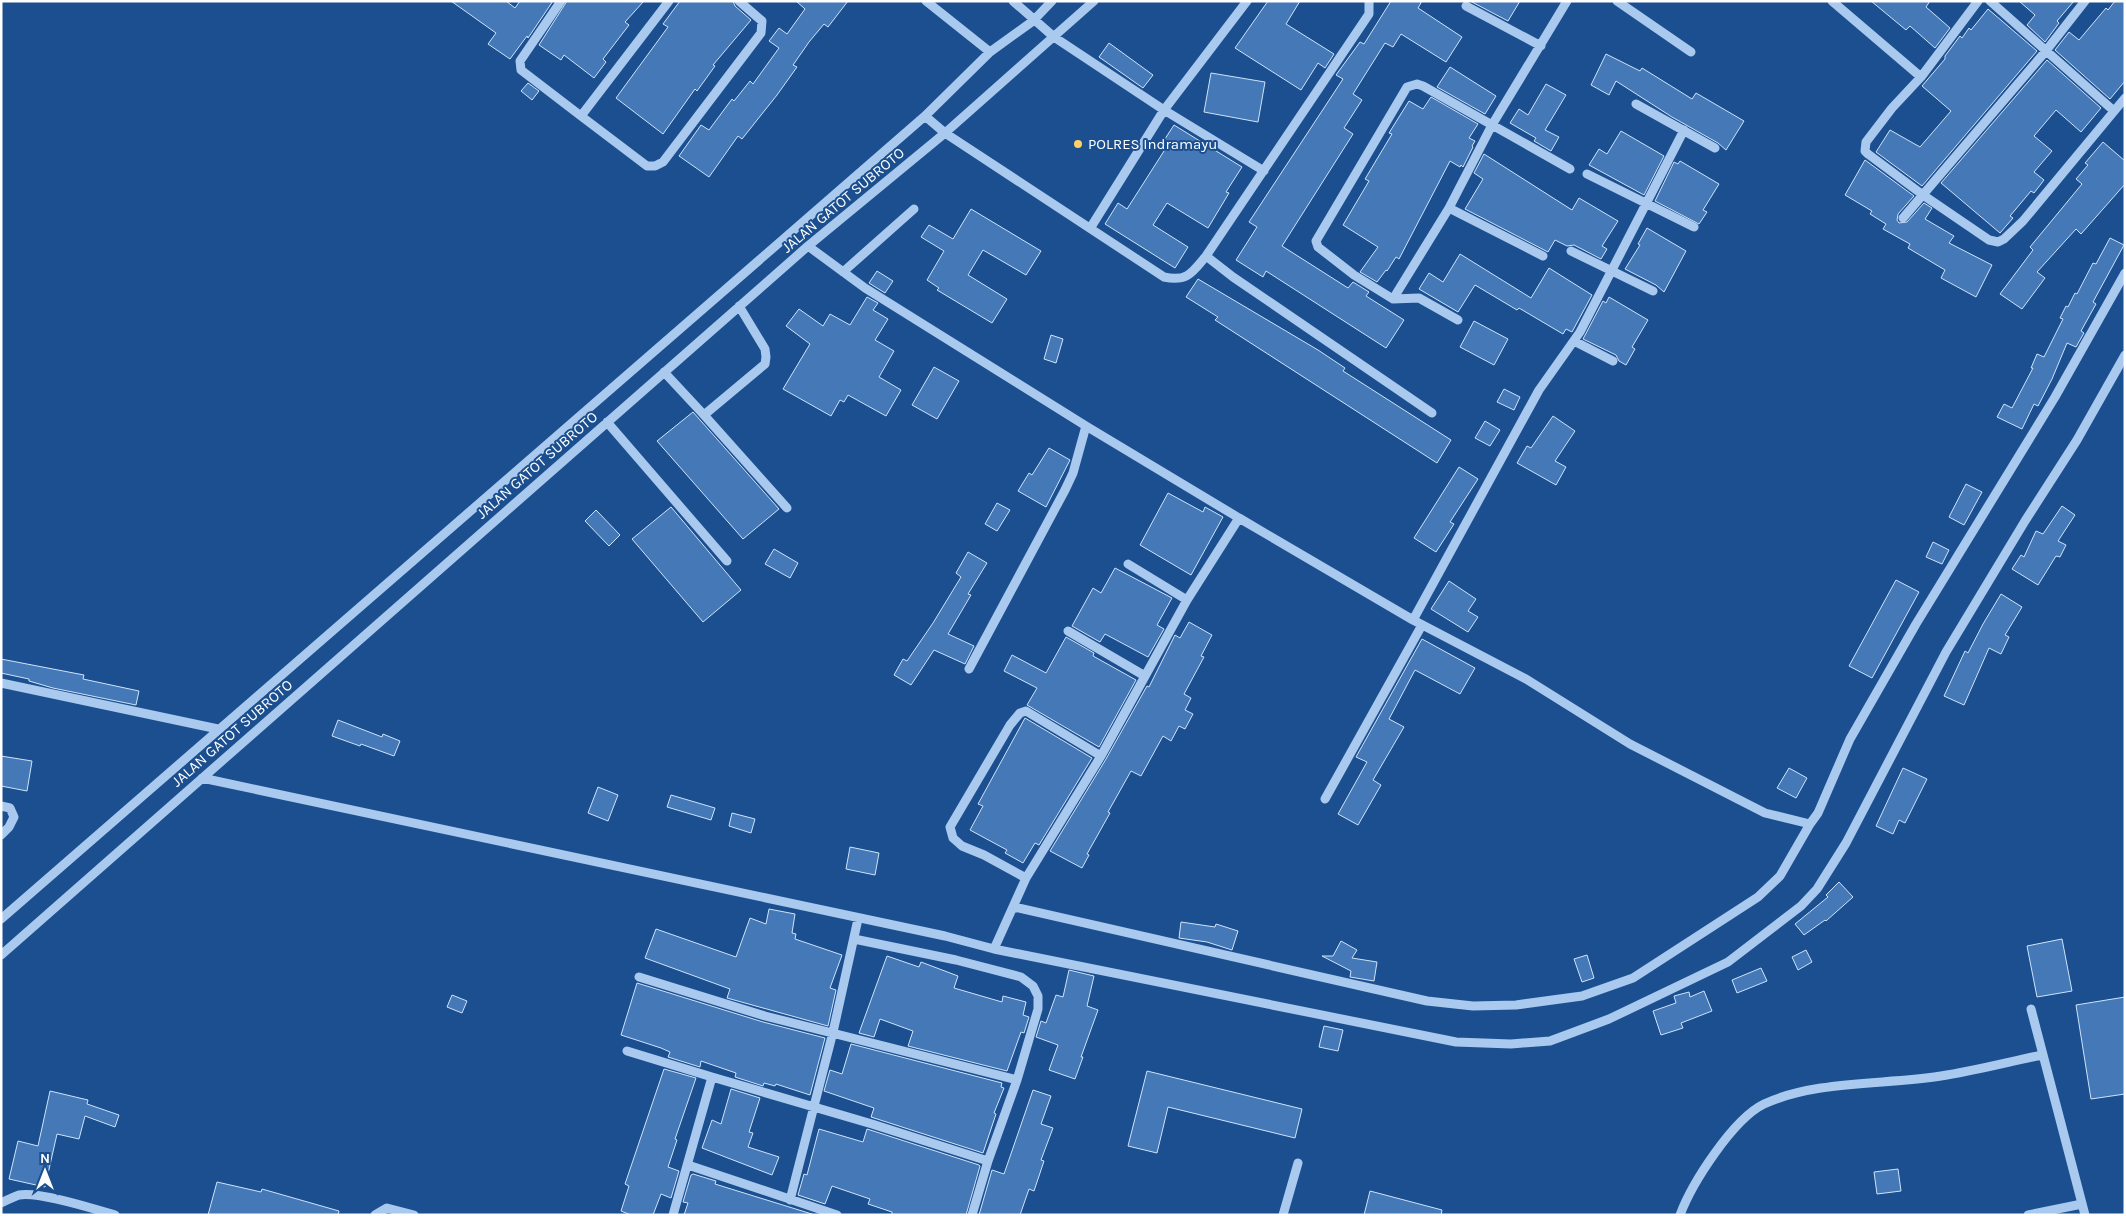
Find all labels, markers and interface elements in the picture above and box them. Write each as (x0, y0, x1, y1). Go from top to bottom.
place label: POLRES Indramayu (1088, 135, 1217, 153)
marker: POLRES Indramayu (1072, 138, 1084, 150)
street label: JALAN GATOT SUBROTO (778, 144, 908, 256)
street label: JALAN GATOT SUBROTO (473, 408, 601, 522)
street label: JALAN GATOT SUBROTO (168, 676, 296, 790)
north arrow (20, 1146, 70, 1196)
text: N (40, 1150, 50, 1167)

